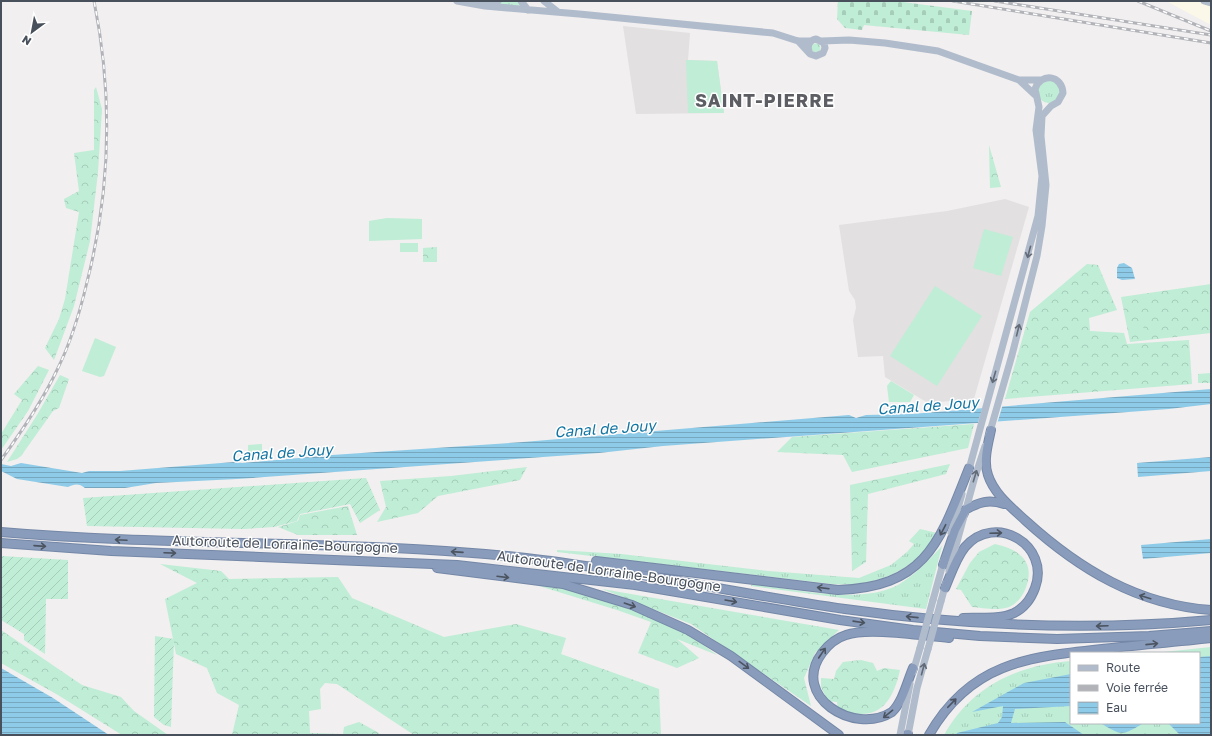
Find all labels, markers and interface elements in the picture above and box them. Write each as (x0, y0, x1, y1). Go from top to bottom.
north arrow (12, 12, 52, 52)
text: N (19, 33, 33, 49)
district label: SAINT-PIERRE (695, 89, 835, 111)
one-way arrow (1025, 245, 1032, 258)
one-way arrow (1015, 324, 1022, 337)
one-way arrow (990, 370, 997, 383)
water label: Canal de Jouy (877, 392, 982, 419)
water label: Canal de Jouy (554, 415, 659, 442)
water label: Canal de Jouy (231, 439, 336, 466)
one-way arrow (972, 469, 979, 482)
one-way arrow (939, 524, 946, 536)
one-way arrow (989, 529, 1002, 537)
street label: Autoroute de Lorraine-Bourgogne (172, 531, 398, 556)
one-way arrow (115, 536, 128, 543)
one-way arrow (33, 542, 46, 549)
street label: Autoroute de Lorraine-Bourgogne (496, 546, 722, 595)
one-way arrow (163, 549, 176, 557)
one-way arrow (451, 549, 464, 556)
one-way arrow (496, 573, 509, 581)
one-way arrow (816, 584, 829, 592)
one-way arrow (1139, 593, 1152, 600)
one-way arrow (724, 597, 737, 605)
one-way arrow (623, 602, 636, 609)
one-way arrow (906, 613, 919, 621)
one-way arrow (852, 618, 865, 626)
one-way arrow (1096, 622, 1109, 630)
one-way arrow (1145, 641, 1158, 648)
one-way arrow (818, 648, 826, 659)
legend (1070, 652, 1200, 724)
text: Route (1106, 660, 1140, 675)
one-way arrow (739, 661, 750, 669)
one-way arrow (919, 662, 927, 675)
text: Voie ferrée (1106, 680, 1168, 695)
one-way arrow (947, 698, 957, 708)
text: Eau (1106, 700, 1127, 715)
one-way arrow (883, 709, 893, 718)

